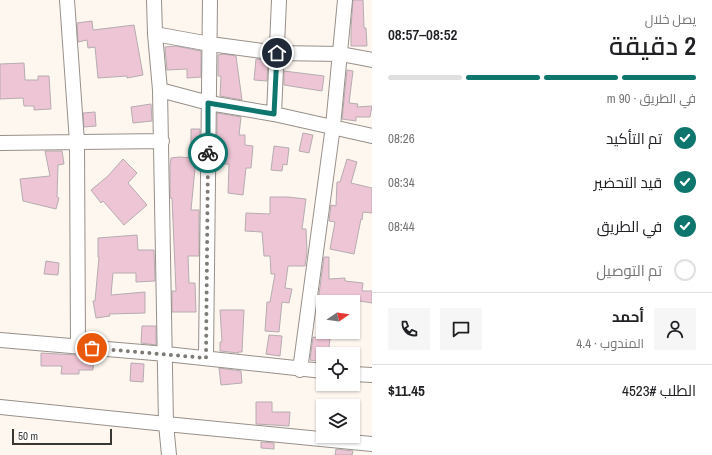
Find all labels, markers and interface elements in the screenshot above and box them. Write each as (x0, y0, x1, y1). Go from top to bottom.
text: يصل خلال (645, 11, 696, 28)
text: 08:52–08:57 (388, 24, 457, 45)
text: 2 دقيقة (609, 28, 696, 63)
pin (260, 36, 294, 70)
icon: home (266, 42, 288, 64)
text: في الطريق · 90 m (607, 90, 696, 107)
icon: check (674, 127, 696, 149)
text: تم التأكيد (606, 128, 662, 149)
text: 08:26 (388, 130, 415, 147)
courier (188, 133, 228, 173)
icon: bike (197, 142, 219, 164)
icon: check (674, 171, 696, 193)
text: قيد التحضير (594, 172, 662, 193)
text: 08:34 (388, 174, 415, 191)
icon: check (674, 215, 696, 237)
text: في الطريق (597, 216, 662, 237)
text: 08:44 (388, 218, 415, 235)
text: تم التوصيل (596, 260, 662, 281)
north arrow (316, 295, 360, 339)
map controls (316, 295, 360, 443)
text: أحمد (612, 306, 644, 327)
button: phone (388, 308, 430, 350)
button: chat (440, 308, 482, 350)
button: person (654, 308, 696, 350)
pin (75, 331, 109, 365)
text: المندوب · 4.4 (576, 335, 644, 352)
icon: bag (81, 337, 103, 359)
button: locate (316, 347, 360, 391)
text: $11.45 (388, 380, 425, 401)
text: الطلب #4523 (622, 380, 696, 401)
button: layers (316, 399, 360, 443)
scale bar (12, 427, 112, 446)
text: 50 m (18, 429, 38, 443)

